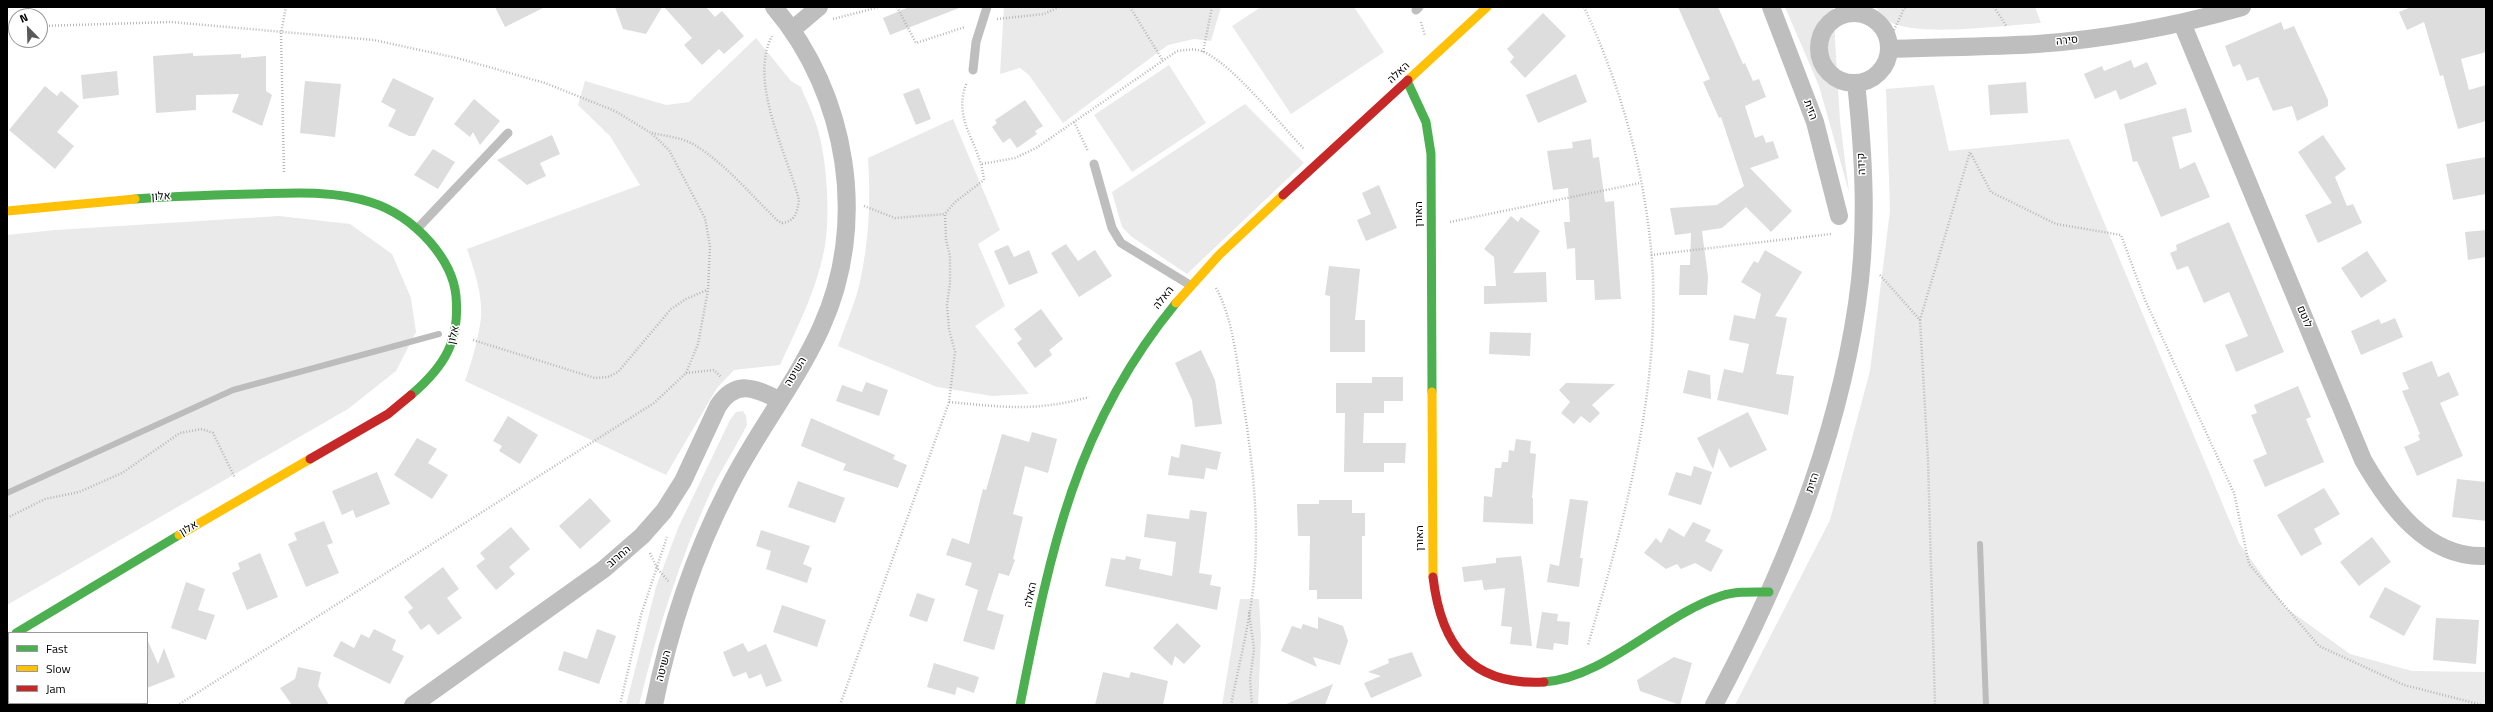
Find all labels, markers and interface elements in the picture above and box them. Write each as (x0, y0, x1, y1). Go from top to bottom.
north arrow (8, 8, 48, 48)
text: N (17, 9, 30, 27)
street label: סירה (2055, 33, 2079, 49)
street label: האלה (1385, 59, 1413, 87)
street label: הזית (1800, 98, 1820, 122)
street label: קידה (1855, 152, 1869, 176)
street label: אלון (151, 190, 171, 204)
street label: האורן (1412, 201, 1426, 227)
street label: האלה (1151, 284, 1177, 312)
street label: לוטם (2293, 304, 2315, 330)
street label: אלון (445, 324, 463, 346)
street label: השיטה (782, 355, 810, 389)
street label: הזית (1803, 471, 1823, 495)
street label: אלון (177, 519, 201, 539)
street label: האורן (1413, 525, 1427, 551)
street label: החרוב (604, 543, 634, 571)
street label: האלה (1022, 581, 1040, 609)
legend (8, 632, 148, 704)
text: Fast (46, 639, 68, 658)
street label: השיטה (654, 649, 674, 683)
text: Slow (46, 659, 71, 678)
text: Jam (46, 679, 66, 698)

